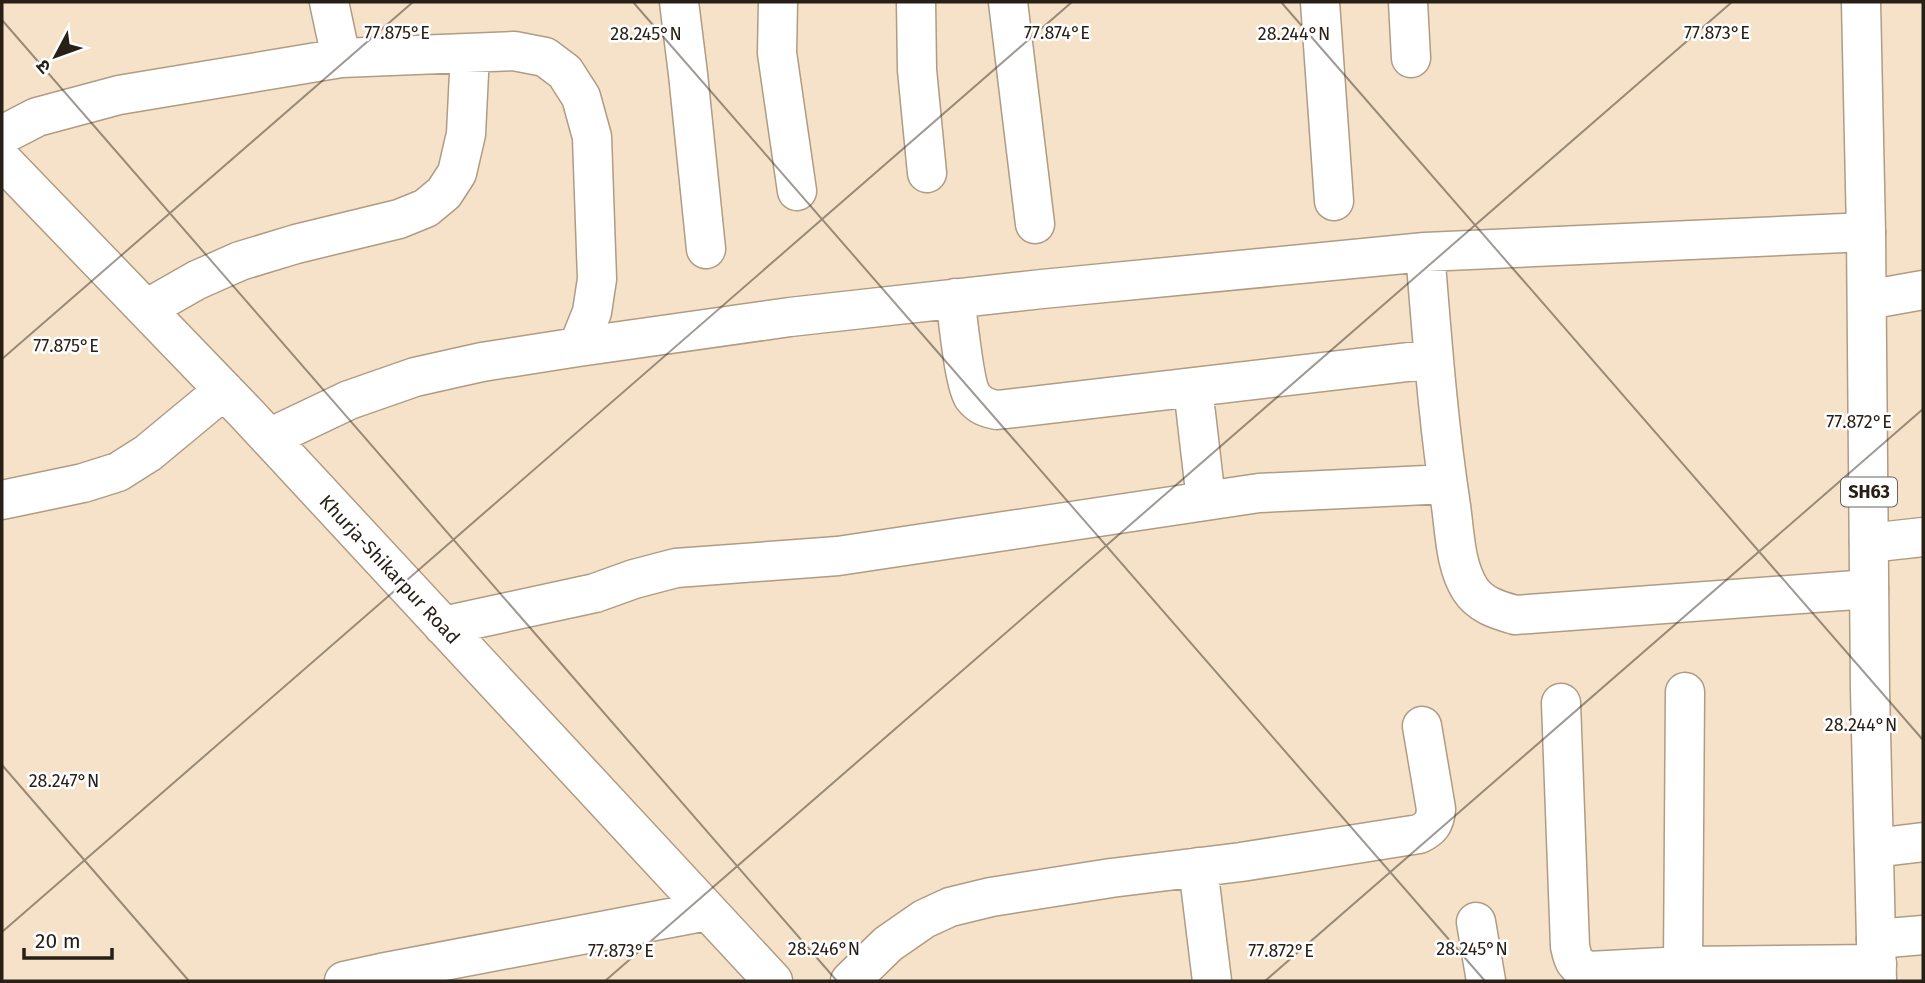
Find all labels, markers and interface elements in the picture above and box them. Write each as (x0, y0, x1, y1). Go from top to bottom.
north arrow (21, 21, 91, 91)
text: 77.875°E (364, 22, 430, 44)
text: 77.874°E (1024, 22, 1090, 44)
text: 77.873°E (1684, 22, 1750, 44)
text: 28.245°N (610, 23, 682, 45)
text: 28.244°N (1258, 23, 1330, 45)
text: उ (31, 54, 56, 79)
text: 77.875°E (33, 335, 99, 357)
text: 77.872°E (1826, 411, 1892, 433)
road number: SH63 (1841, 478, 1897, 506)
street label: Khurja-Shikarpur Road (315, 490, 465, 649)
text: 28.244°N (1825, 714, 1897, 736)
text: 28.247°N (29, 770, 99, 792)
scale bar (24, 916, 112, 960)
text: 20 m (35, 928, 81, 954)
text: 28.246°N (788, 938, 860, 960)
text: 28.245°N (1436, 938, 1508, 960)
text: 77.873°E (588, 940, 654, 962)
text: 77.872°E (1248, 940, 1314, 962)

